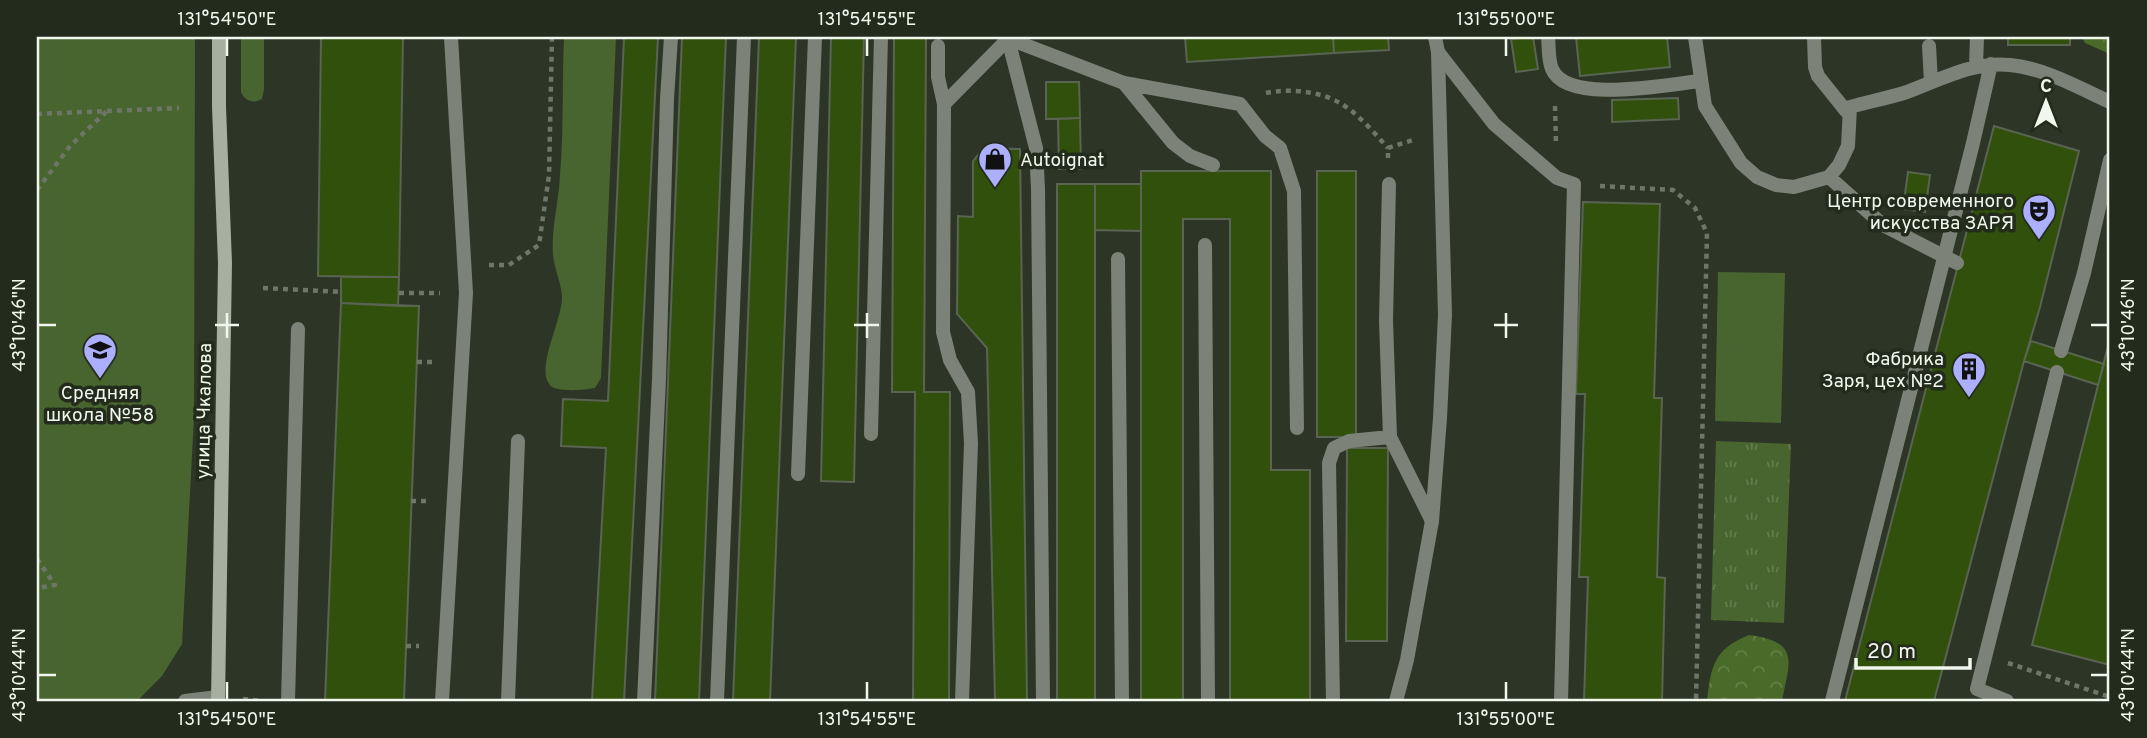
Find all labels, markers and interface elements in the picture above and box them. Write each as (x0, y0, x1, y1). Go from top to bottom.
text: 131°54'50"E (178, 9, 276, 32)
text: 131°54'55"E (818, 9, 916, 32)
text: 131°55'00"E (1457, 9, 1555, 32)
north arrow (2010, 66, 2080, 136)
text: С (2040, 75, 2052, 99)
shop icon: Autoignat (976, 140, 1014, 189)
place label: Autoignat (1020, 149, 1104, 173)
place label: Центр современного искусства ЗАРЯ (1827, 190, 2014, 236)
theatre icon: Центр современного искусства ЗАРЯ (2020, 192, 2058, 241)
text: 43°10'46"N (9, 278, 32, 372)
text: 43°10'46"N (2118, 278, 2141, 372)
school or university icon: Средняя школа №58 (81, 331, 119, 380)
street label: улица Чкалова (192, 343, 218, 479)
place label: Фабрика Заря, цех №2 (1822, 348, 1944, 394)
building icon: Фабрика Заря, цех №2 (1950, 350, 1988, 399)
place label: Средняя школа №58 (46, 382, 154, 428)
scale bar (1856, 626, 1970, 670)
text: 43°10'44"N (9, 628, 32, 722)
text: 43°10'44"N (2118, 628, 2141, 722)
text: 20 m (1867, 639, 1916, 666)
text: 131°54'50"E (178, 709, 276, 732)
text: 131°54'55"E (818, 709, 916, 732)
text: 131°55'00"E (1457, 709, 1555, 732)

